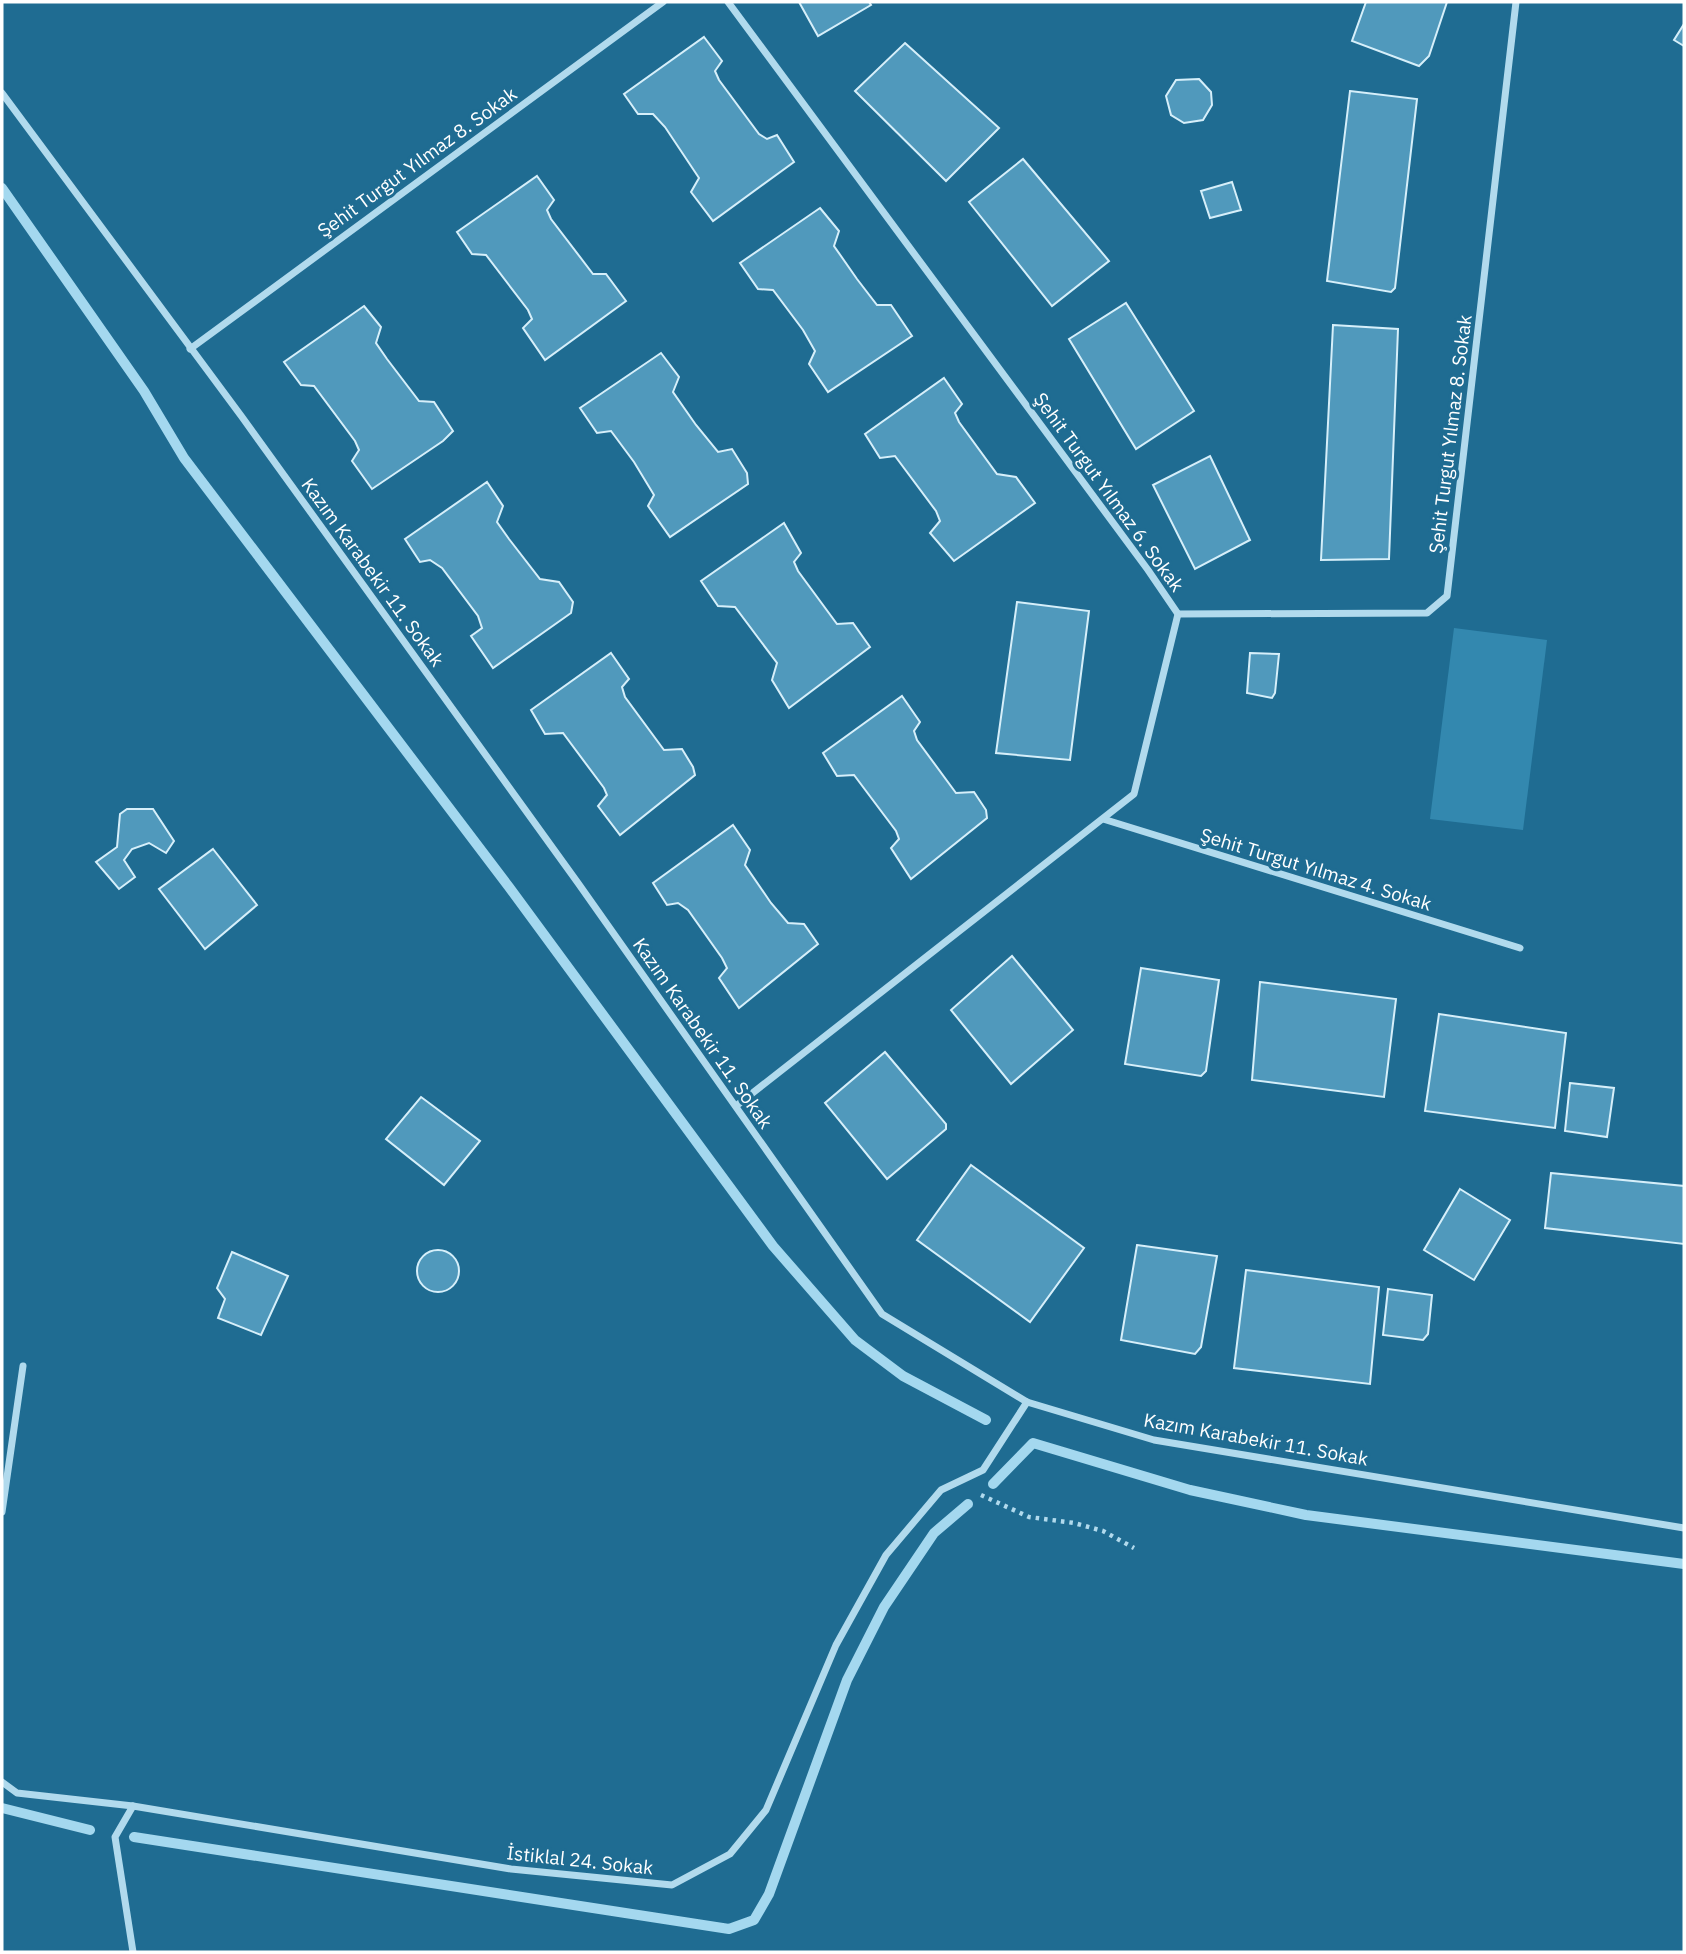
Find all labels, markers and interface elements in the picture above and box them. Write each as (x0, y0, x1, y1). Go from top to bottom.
street label: Şehit Turgut Yılmaz 8. Sokak (313, 82, 521, 242)
street label: Şehit Turgut Yılmaz 8. Sokak (1423, 313, 1477, 555)
street label: Şehit Turgut Yılmaz 6. Sokak (1029, 388, 1189, 596)
street label: Kazım Karabekir 11. Sokak (296, 473, 450, 671)
street label: Şehit Turgut Yılmaz 4. Sokak (1197, 822, 1435, 916)
street label: Kazım Karabekir 11. Sokak (628, 933, 778, 1133)
street label: Kazım Karabekir 11. Sokak (1142, 1407, 1370, 1471)
street label: İstiklal 24. Sokak (505, 1840, 655, 1880)

